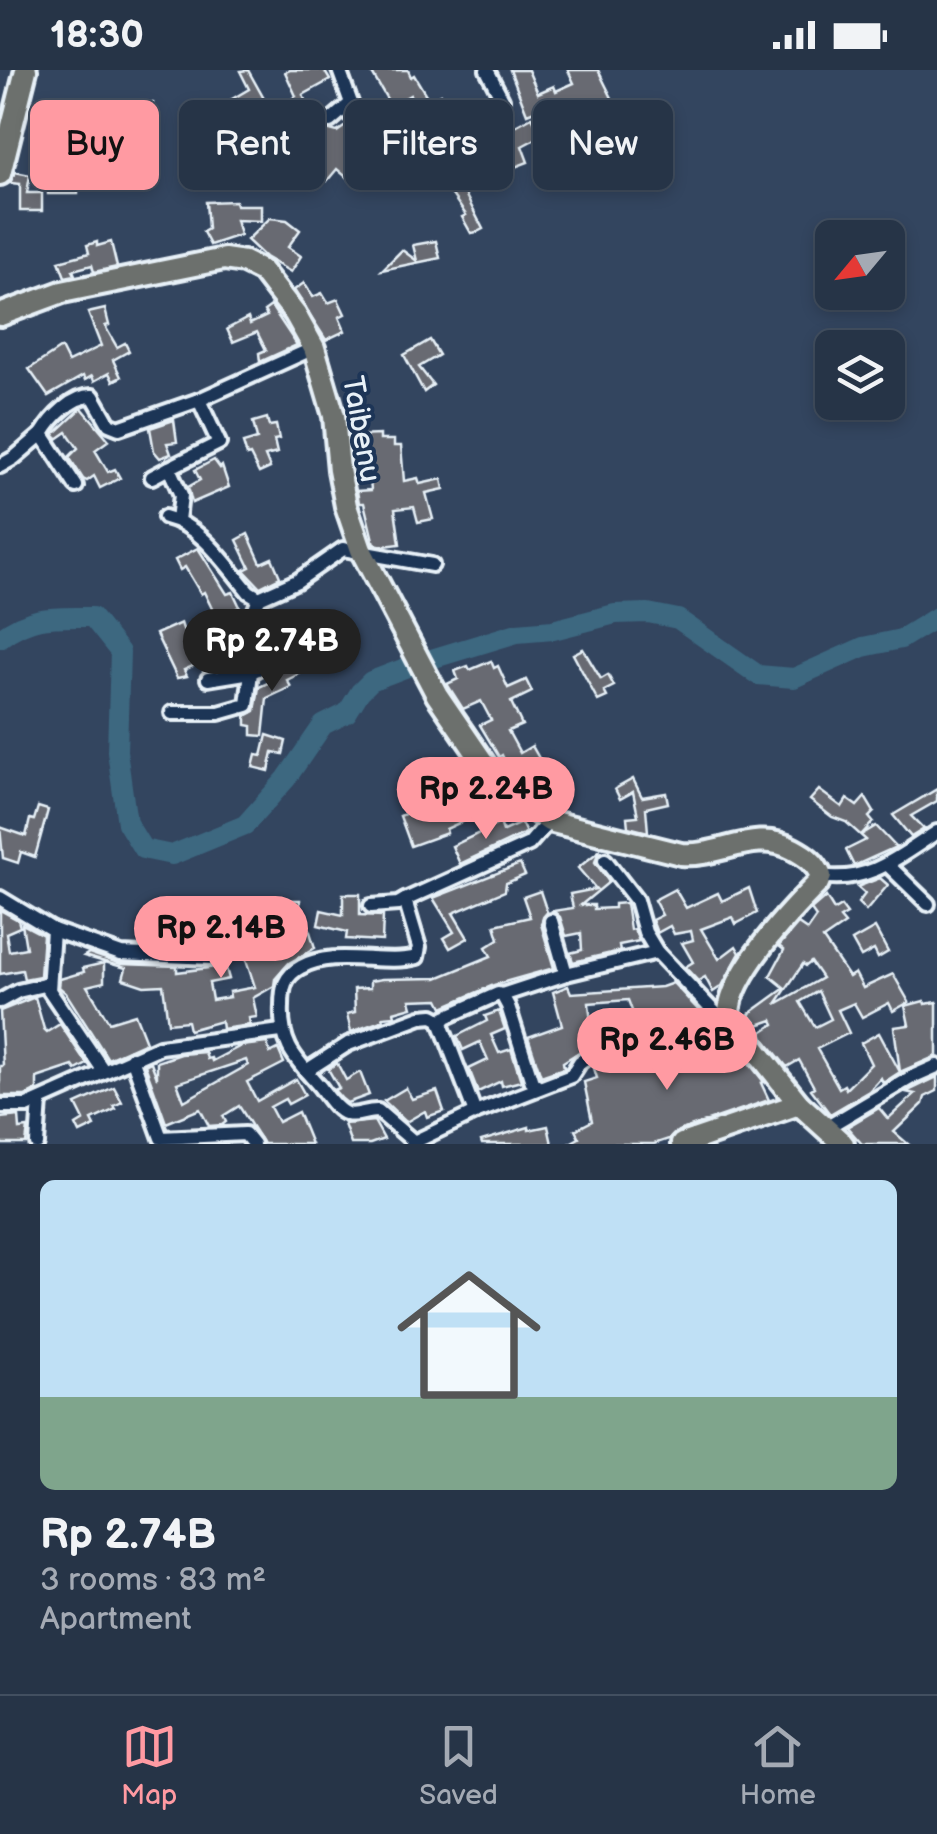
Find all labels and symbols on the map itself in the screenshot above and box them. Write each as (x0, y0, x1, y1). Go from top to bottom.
north arrow (815, 220, 905, 310)
street label: Taibenu (334, 373, 388, 485)
pin: Rp 2.74B (169, 609, 375, 694)
pin: Rp 2.24B (383, 757, 589, 842)
pin: Rp 2.14B (118, 896, 324, 981)
pin: Rp 2.46B (564, 1008, 770, 1093)

